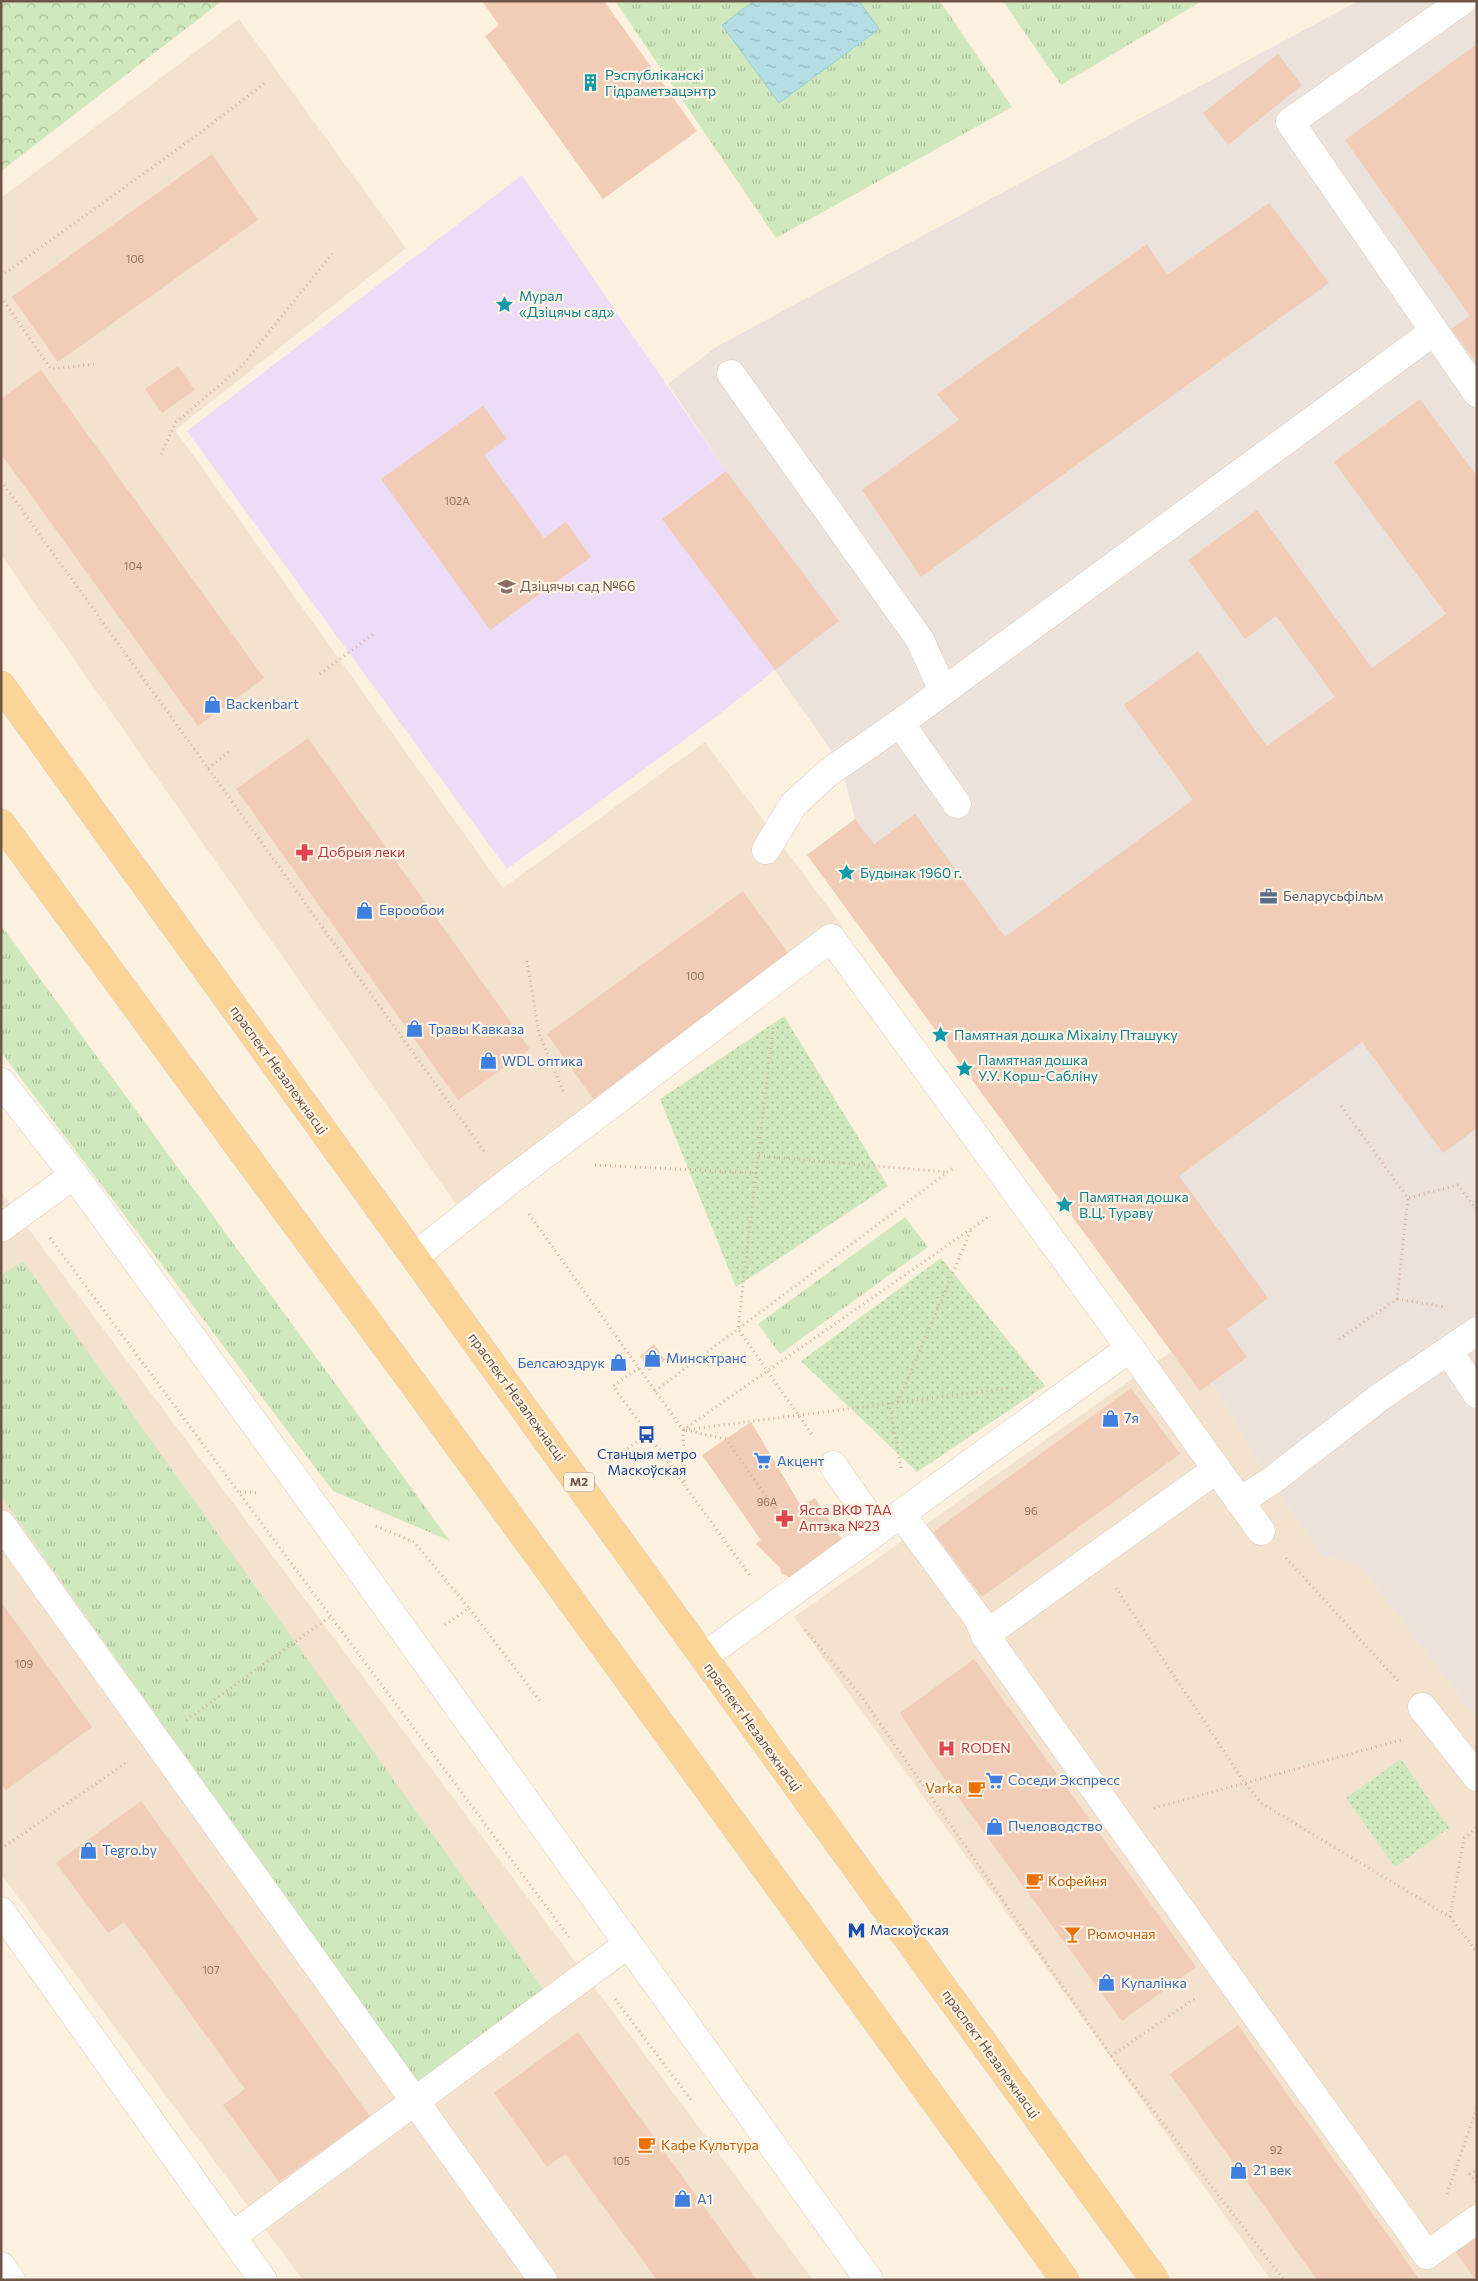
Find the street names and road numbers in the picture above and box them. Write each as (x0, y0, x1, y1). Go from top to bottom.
street label: праспект Незалежнасці (227, 1002, 332, 1137)
street label: праспект Незалежнасці (465, 1329, 570, 1464)
road number: М2 (564, 1472, 594, 1491)
street label: праспект Незалежнасці (701, 1659, 806, 1794)
street label: праспект Незалежнасці (939, 1986, 1044, 2121)

